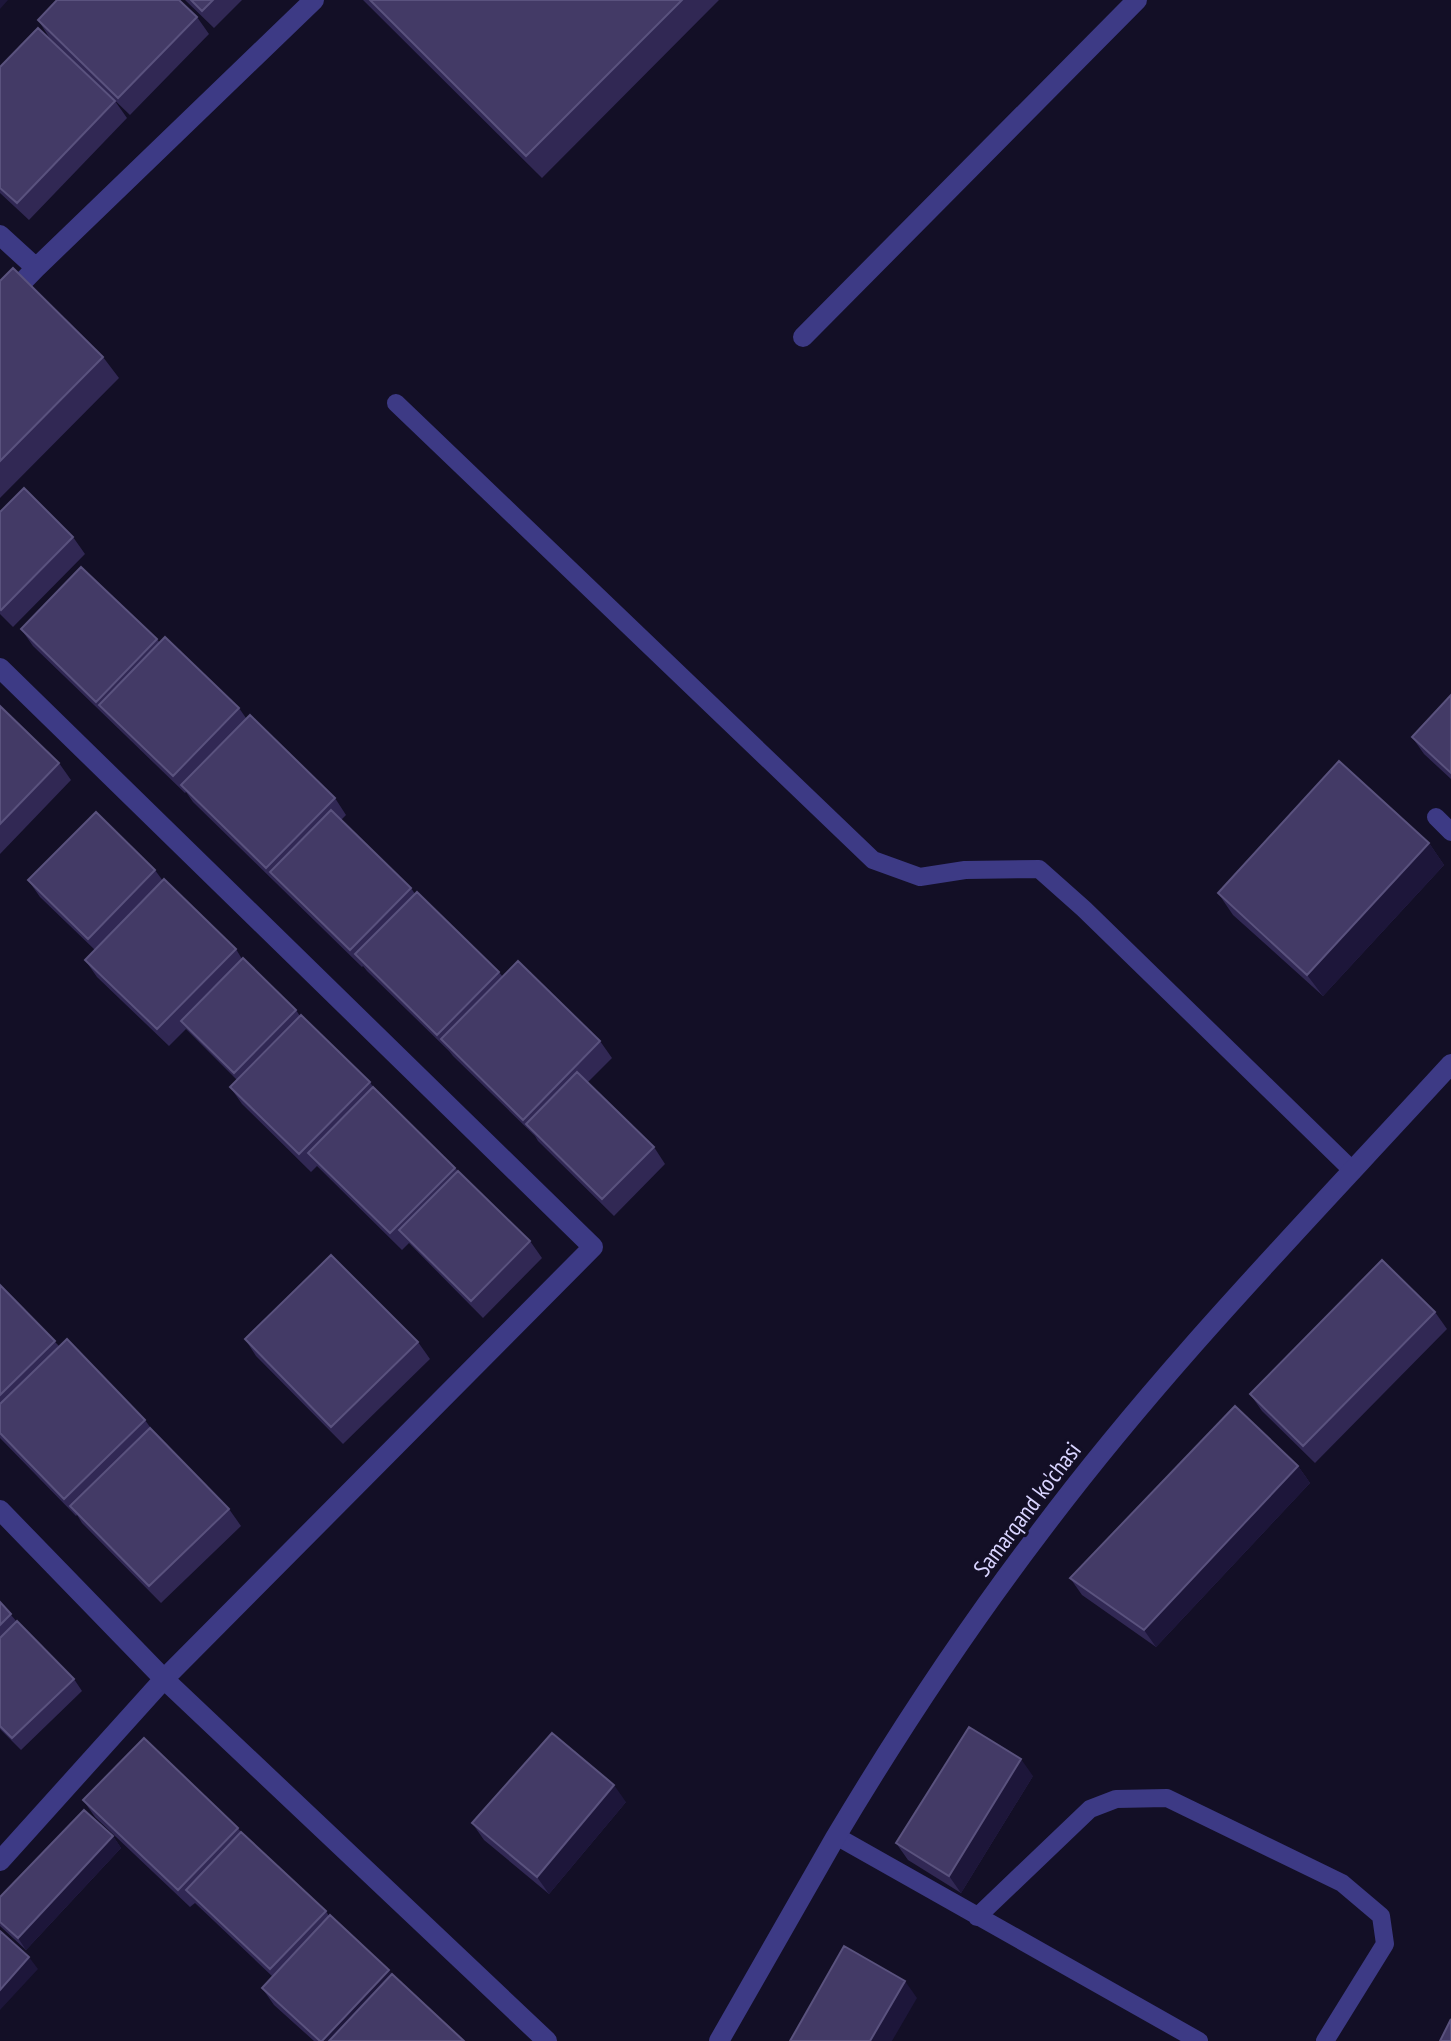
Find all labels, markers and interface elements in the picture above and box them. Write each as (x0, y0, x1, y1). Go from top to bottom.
street label: Samarqand ko'chasi (966, 1436, 1088, 1582)

